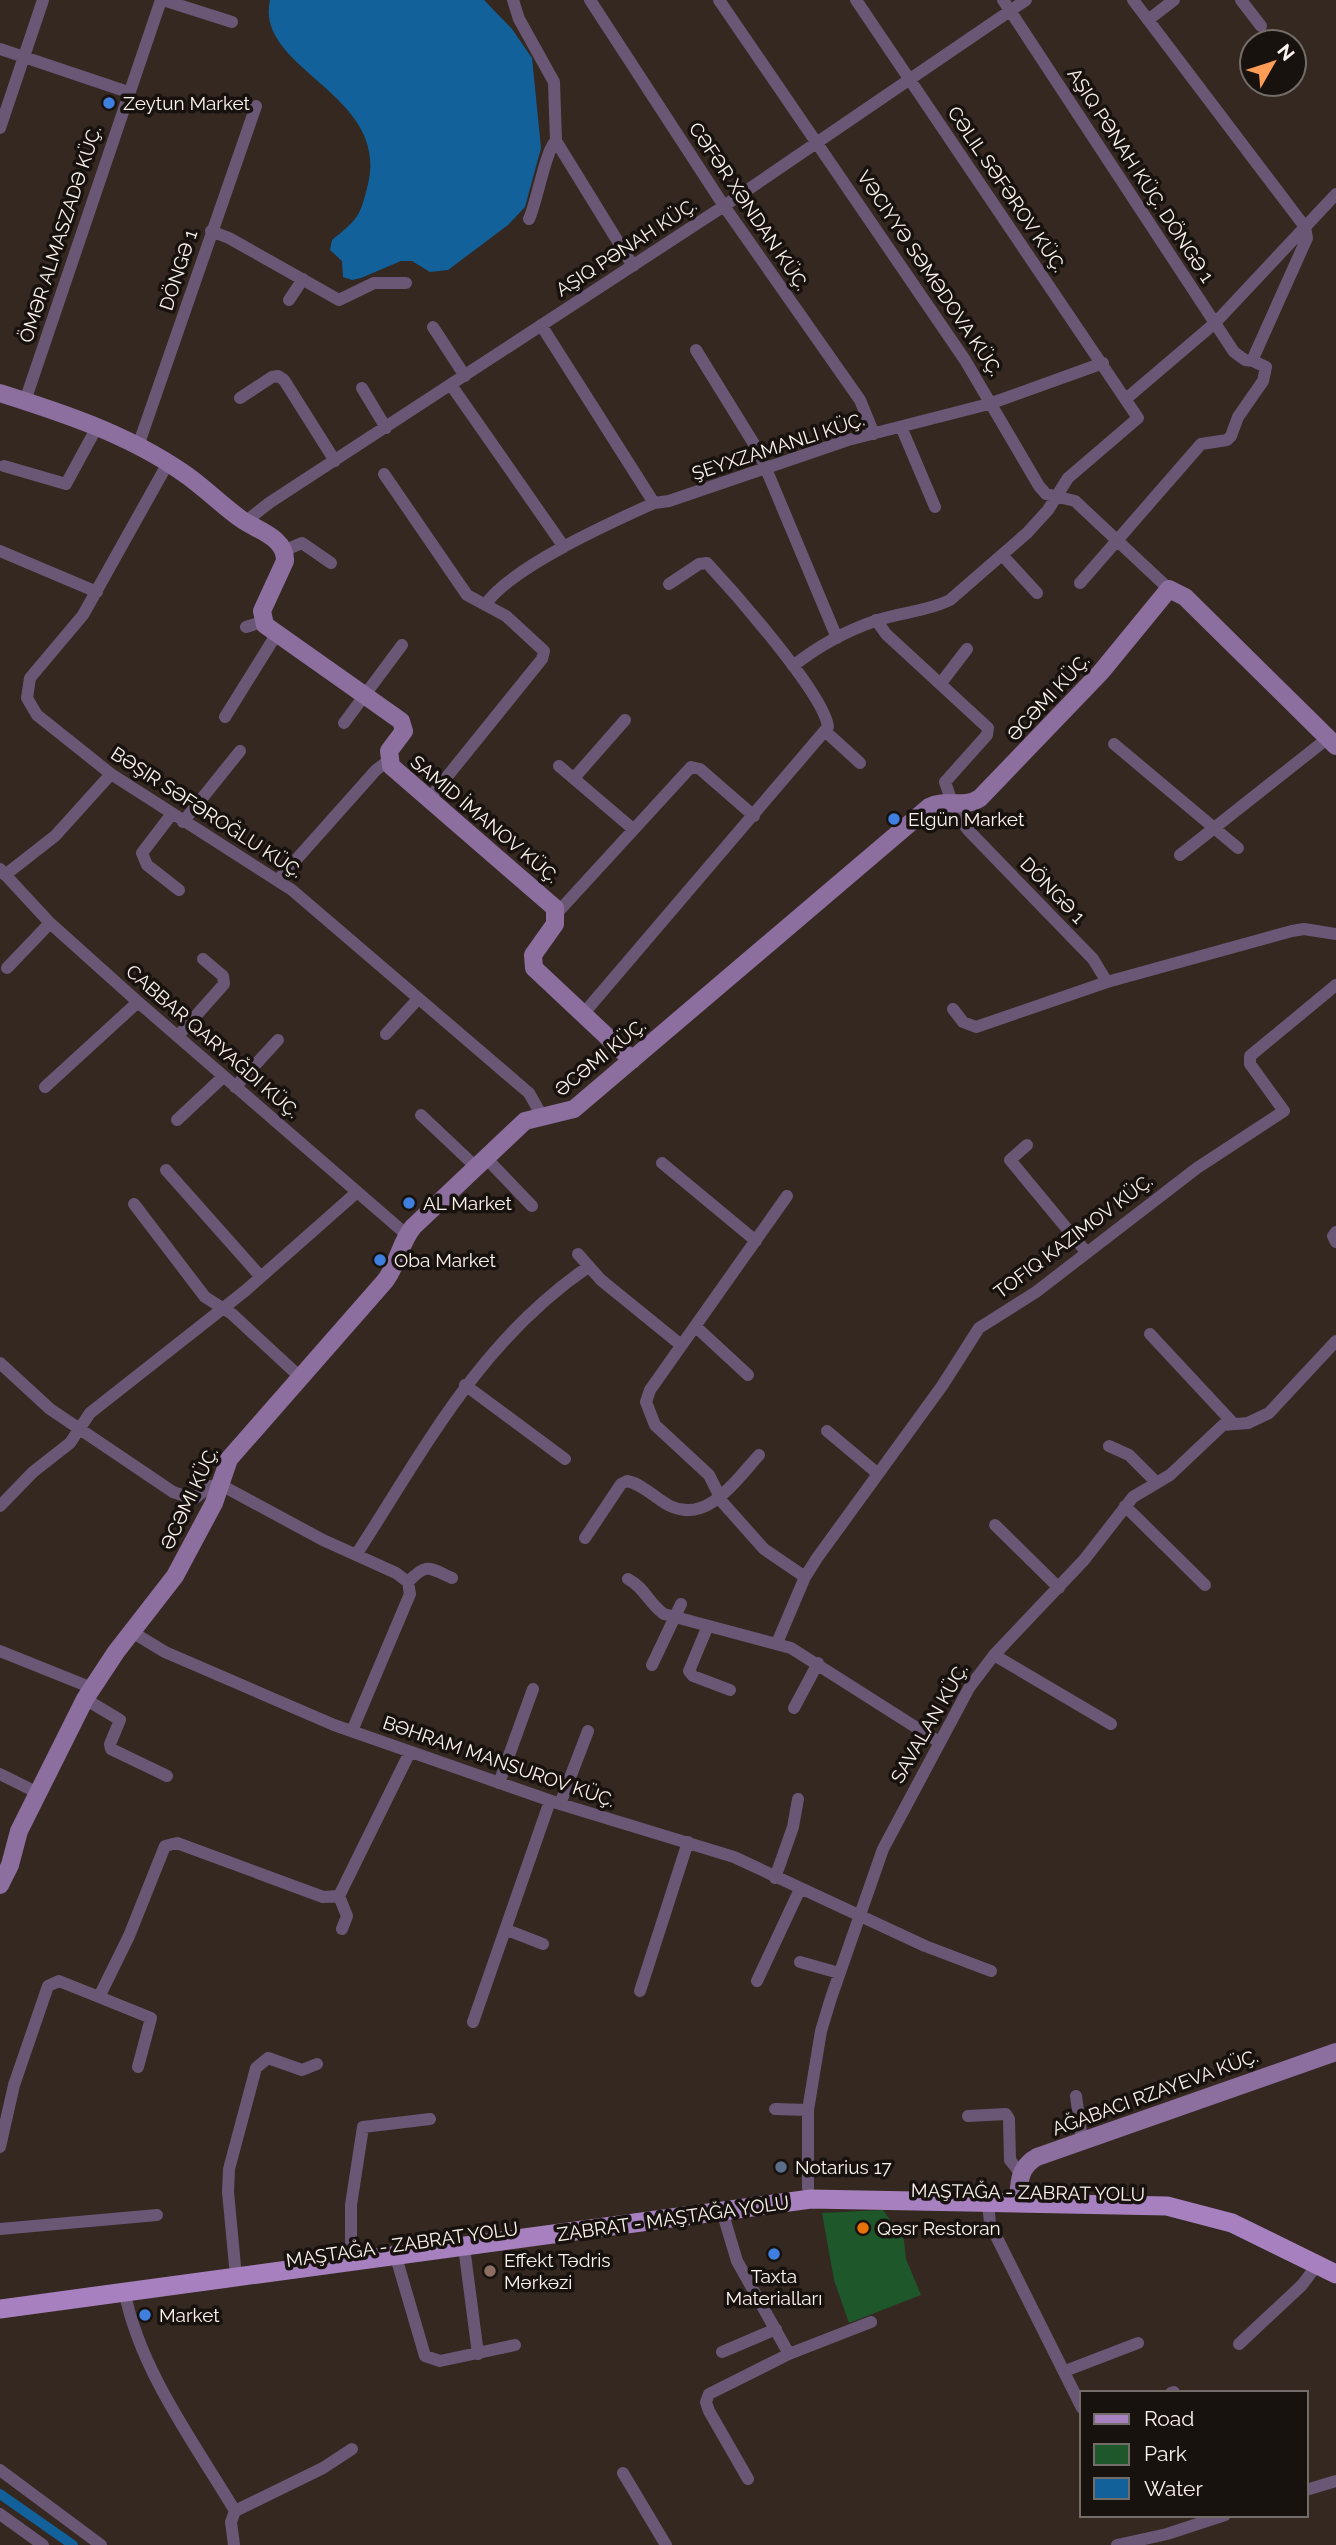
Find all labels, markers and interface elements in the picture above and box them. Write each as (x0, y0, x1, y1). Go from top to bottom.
north arrow (1238, 28, 1308, 98)
text: N (1273, 40, 1299, 65)
street label: AŞIQ PƏNAH KÜÇ. DÖNGƏ 1 (1063, 64, 1219, 286)
place label: Zeytun Market (123, 92, 251, 114)
marker: Zeytun Market (101, 95, 117, 111)
street label: CƏLIL SƏFƏROV KÜÇ. (943, 102, 1071, 276)
street label: CƏFƏR XƏNDAN KÜÇ. (685, 118, 813, 294)
street label: ÖMƏR ALMASZADƏ KÜÇ. (14, 123, 106, 345)
street label: VƏCIYYƏ SƏMƏDOVA KÜÇ. (853, 166, 1007, 380)
street label: AŞIQ PƏNAH KÜÇ. (552, 193, 700, 301)
street label: DÖNGƏ 1 (155, 227, 201, 313)
street label: ŞEYXZAMANLI KÜÇ. (689, 408, 867, 484)
street label: ƏCƏMI KÜÇ. (1002, 649, 1094, 745)
street label: BƏŞIR SƏFƏROĞLU KÜÇ. (107, 742, 307, 882)
street label: SAMID İMANOV KÜÇ. (406, 751, 564, 887)
place label: Elgün Market (908, 808, 1025, 830)
marker: Elgün Market (886, 811, 902, 827)
street label: DÖNGƏ 1 (1016, 852, 1090, 928)
street label: CABBAR QARYAĞDI KÜÇ. (122, 960, 304, 1122)
street label: ƏCƏMI KÜÇ. (550, 1014, 650, 1100)
street label: TOFIQ KAZIMOV KÜÇ. (989, 1169, 1157, 1303)
place label: AL Market (423, 1192, 512, 1214)
marker: AL Market (401, 1195, 417, 1211)
place label: Oba Market (394, 1249, 496, 1271)
marker: Oba Market (372, 1252, 388, 1268)
street label: ƏCƏMI KÜÇ. (156, 1443, 222, 1553)
street label: SAVALAN KÜÇ. (886, 1659, 972, 1787)
street label: BƏHRAM MANSUROV KÜÇ. (380, 1711, 618, 1811)
street label: AĞABACI RZAYEVA KÜÇ. (1049, 2044, 1261, 2140)
place label: Notarius 17 (795, 2156, 892, 2178)
marker: Notarius 17 (773, 2159, 789, 2175)
street label: MAŞTAĞA - ZABRAT YOLU (911, 2179, 1145, 2205)
street label: ZABRAT - MAŞTAĞA YOLU (556, 2191, 790, 2245)
street label: MAŞTAĞA - ZABRAT YOLU (285, 2217, 519, 2271)
place label: Qəsr Restoran (877, 2217, 1001, 2239)
marker: Qəsr Restoran (855, 2220, 871, 2236)
marker: Taxta Materialları (766, 2246, 782, 2262)
place label: Effekt Tədris Mərkəzi (504, 2249, 611, 2293)
marker: Effekt Tədris Mərkəzi (482, 2263, 498, 2279)
place label: Taxta Materialları (726, 2265, 822, 2309)
place label: Market (159, 2304, 220, 2326)
marker: Market (137, 2307, 153, 2323)
legend (1080, 2391, 1308, 2517)
text: Road (1144, 2406, 1194, 2431)
text: Park (1144, 2441, 1187, 2466)
text: Water (1144, 2476, 1203, 2501)

